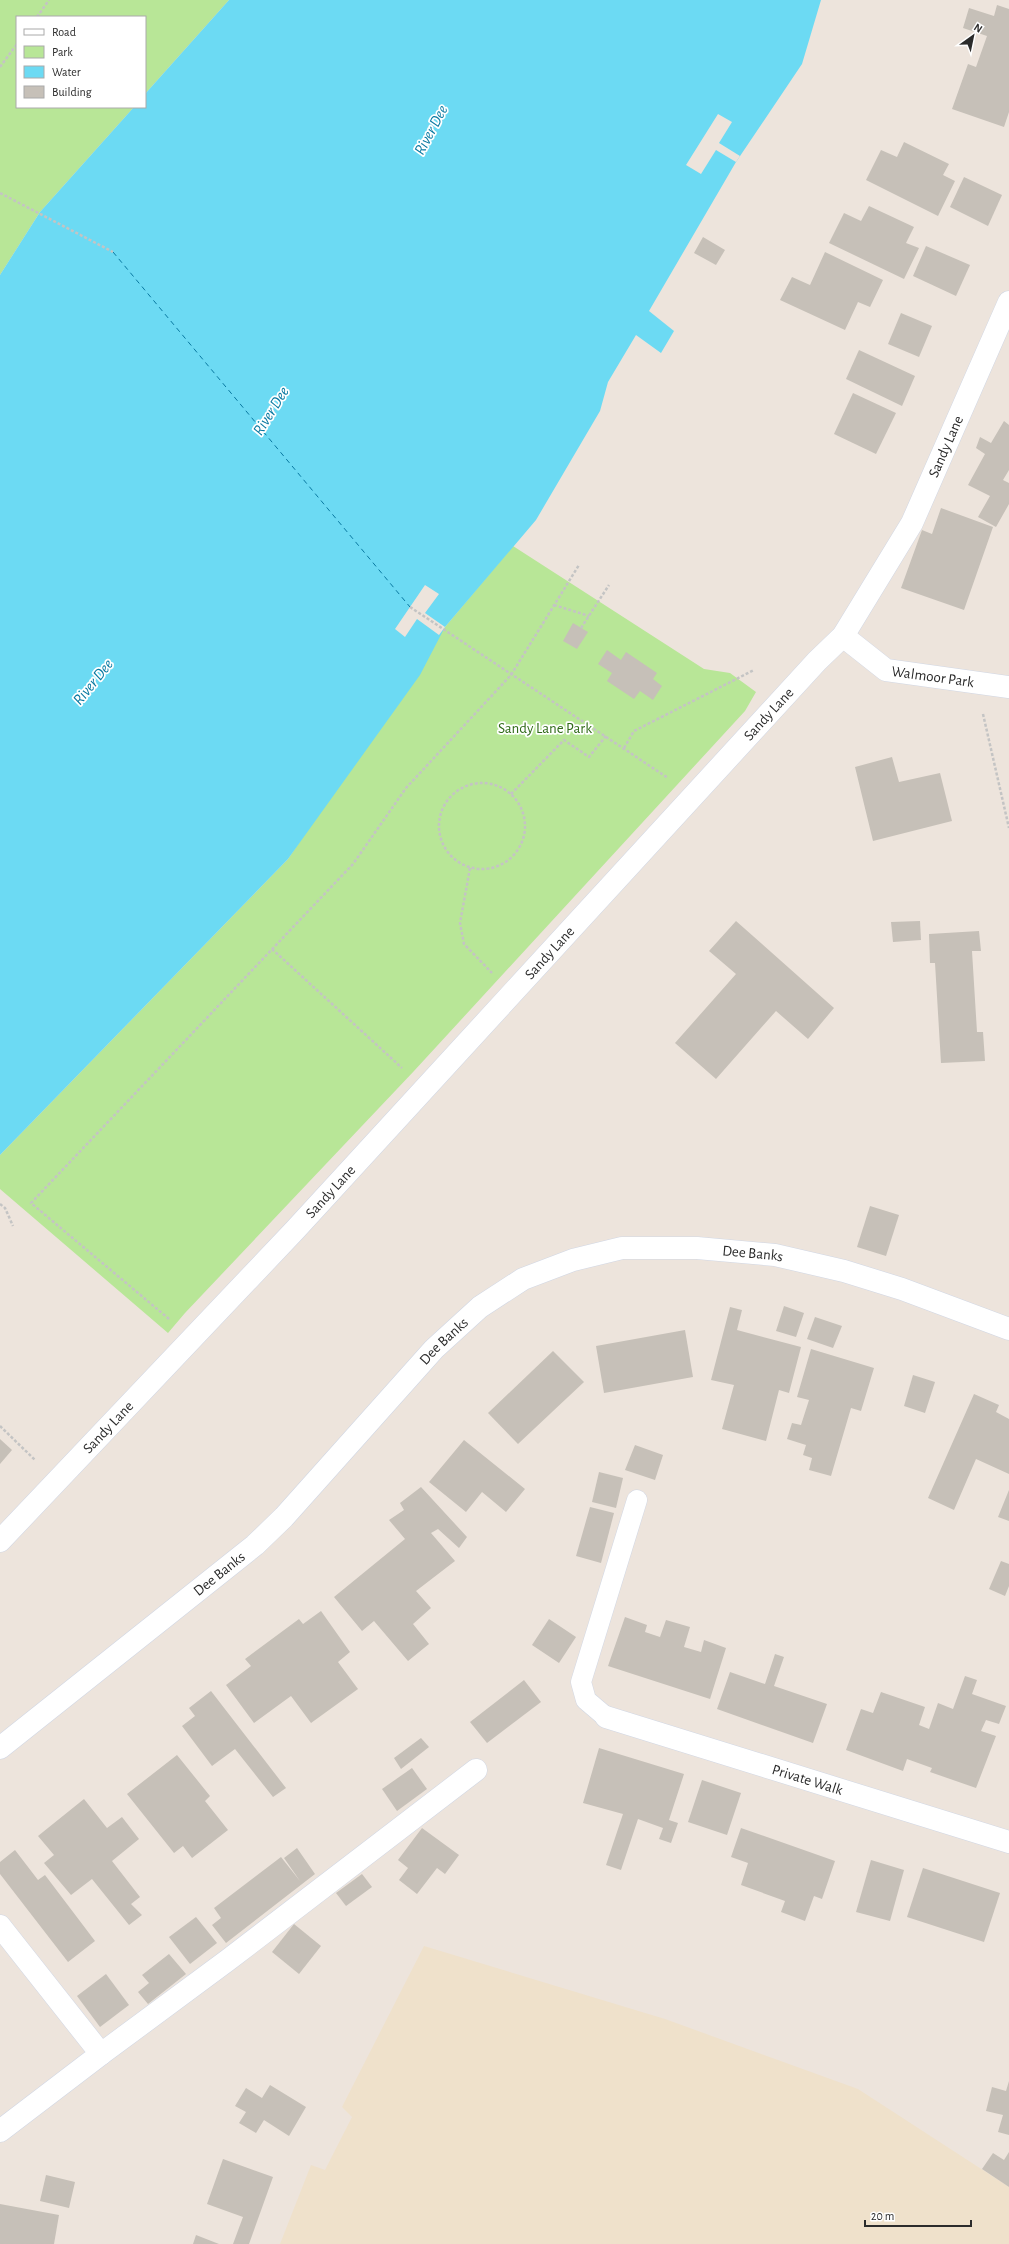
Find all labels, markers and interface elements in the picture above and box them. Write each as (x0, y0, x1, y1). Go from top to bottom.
legend (16, 16, 146, 108)
north arrow (953, 16, 993, 56)
text: N (972, 21, 984, 35)
text: Road (52, 26, 76, 38)
text: Park (52, 46, 73, 58)
text: Water (52, 66, 81, 78)
text: Building (52, 86, 92, 98)
water label: River Dee (411, 102, 451, 158)
water label: River Dee (250, 384, 292, 438)
street label: Sandy Lane (926, 413, 966, 479)
water label: River Dee (70, 656, 116, 708)
street label: Walmoor Park (891, 663, 975, 690)
street label: Sandy Lane (741, 685, 796, 743)
park label: Sandy Lane Park (498, 721, 592, 736)
street label: Sandy Lane (522, 923, 577, 982)
street label: Sandy Lane (303, 1162, 358, 1221)
street label: Dee Banks (722, 1243, 785, 1264)
street label: Dee Banks (416, 1314, 471, 1367)
street label: Sandy Lane (80, 1398, 136, 1456)
street label: Dee Banks (191, 1549, 248, 1598)
street label: Private Walk (770, 1762, 845, 1798)
scale bar (865, 2202, 971, 2228)
text: 20 m (871, 2210, 894, 2222)

